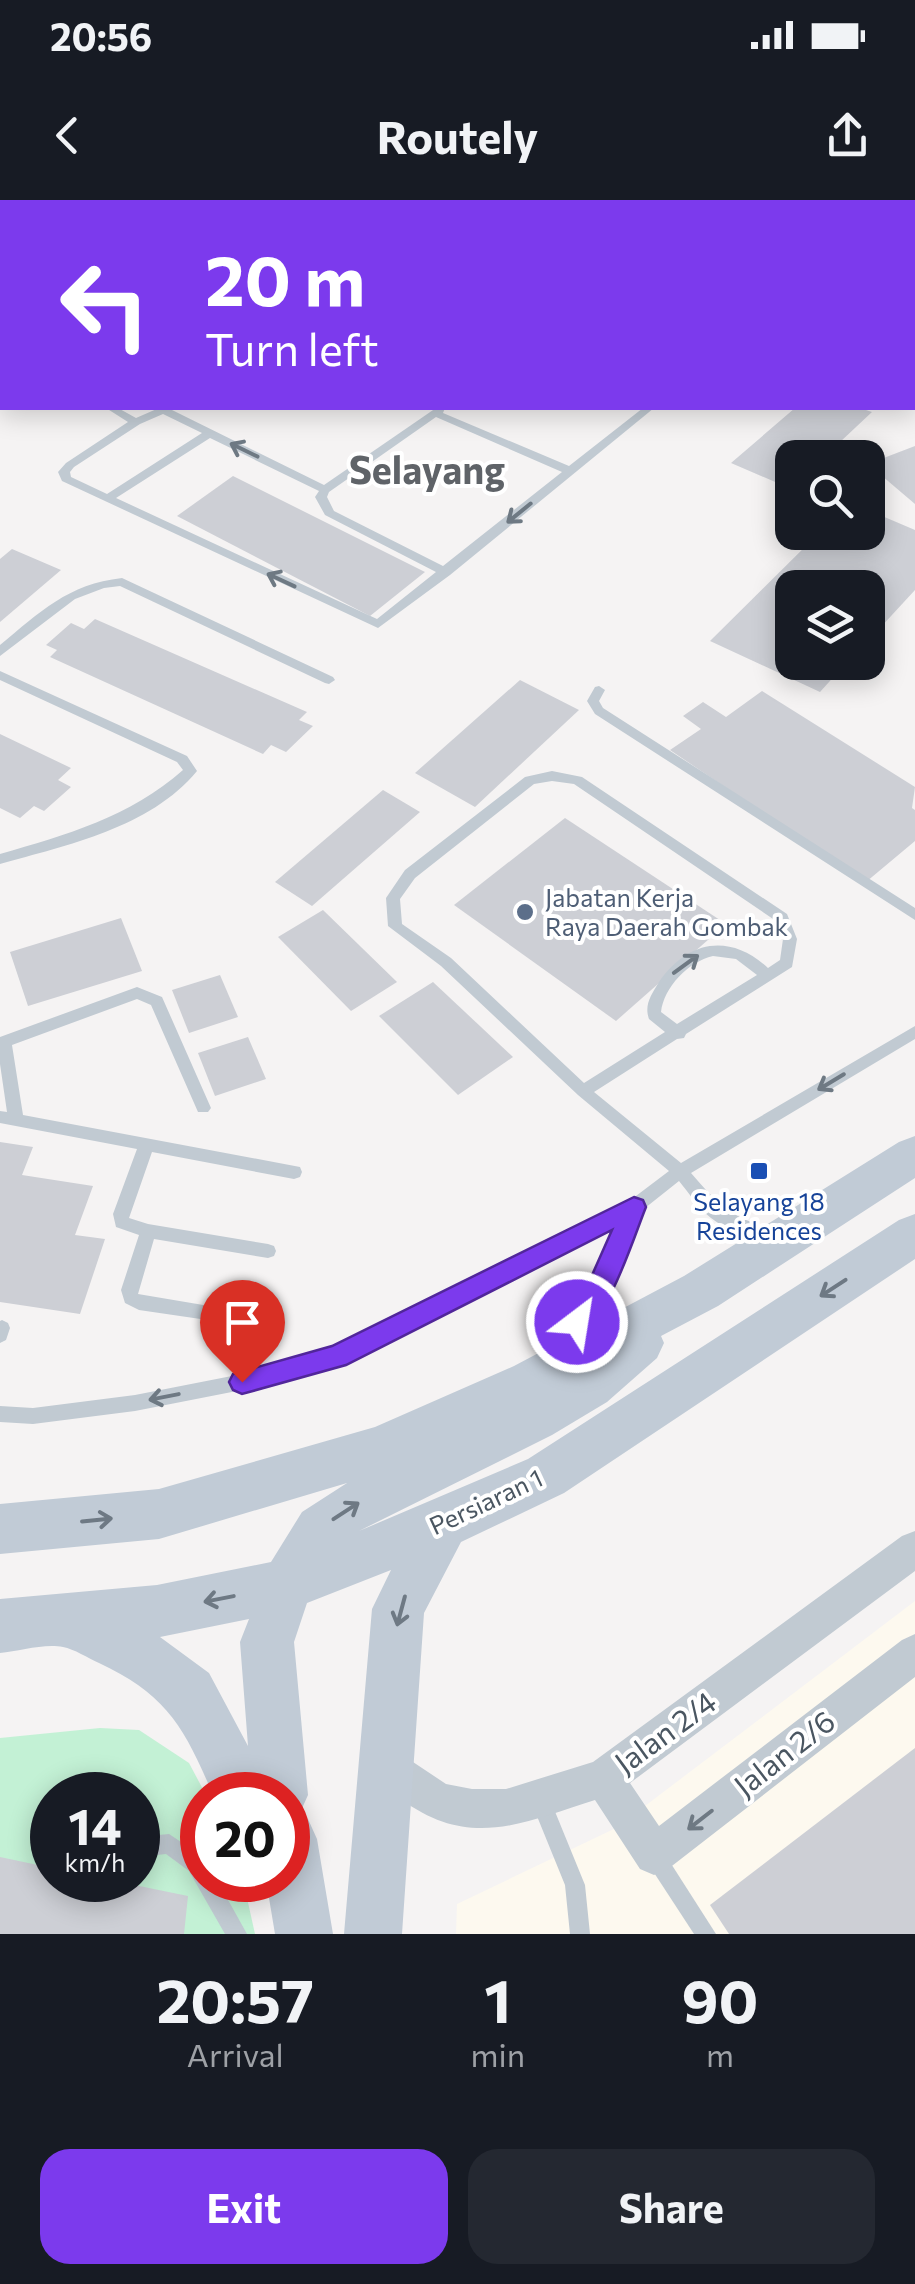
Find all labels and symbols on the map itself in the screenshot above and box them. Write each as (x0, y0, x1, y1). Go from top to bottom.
one-way arrow (230, 439, 260, 458)
district label: Selayang (349, 445, 505, 492)
one-way arrow (506, 502, 532, 524)
one-way arrow (267, 570, 297, 589)
place label: Jabatan Kerja Raya Daerah Gombak (545, 882, 789, 941)
marker: Jabatan Kerja Raya Daerah Gombak (514, 901, 536, 923)
one-way arrow (672, 953, 699, 974)
one-way arrow (817, 1072, 846, 1092)
marker: Selayang 18 Residences (748, 1160, 770, 1182)
place label: Selayang 18 Residences (693, 1186, 825, 1245)
position arrow (525, 1270, 629, 1374)
one-way arrow (820, 1277, 848, 1298)
pin (200, 1280, 285, 1383)
one-way arrow (148, 1389, 180, 1408)
street label: Persiaran 1 (424, 1462, 547, 1540)
one-way arrow (332, 1500, 360, 1521)
one-way arrow (80, 1510, 113, 1529)
one-way arrow (203, 1591, 235, 1610)
one-way arrow (390, 1595, 409, 1626)
street label: Jalan 2/4 (607, 1682, 722, 1780)
street label: Jalan 2/6 (726, 1701, 841, 1803)
speed limit sign: 20 (180, 1772, 310, 1902)
one-way arrow (687, 1809, 713, 1831)

